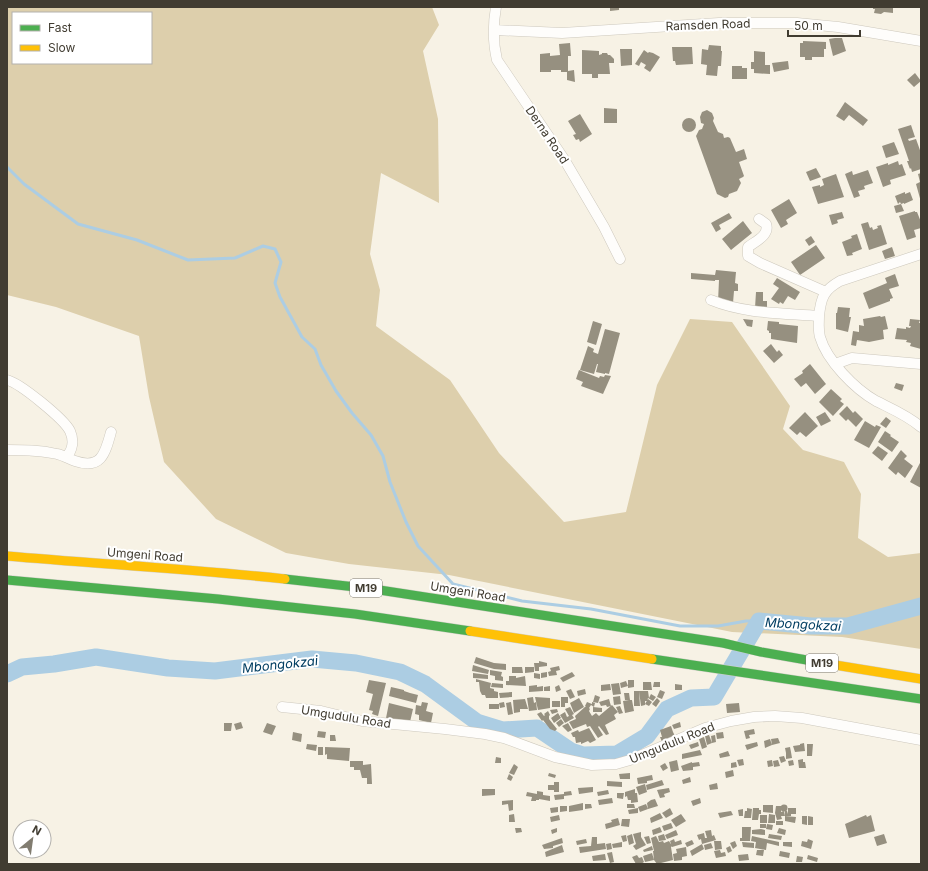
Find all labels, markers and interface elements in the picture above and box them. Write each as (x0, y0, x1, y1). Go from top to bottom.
legend (12, 12, 152, 64)
scale bar (788, 12, 860, 38)
street label: Ramsden Road (665, 16, 751, 33)
text: 50 m (794, 18, 823, 33)
text: Fast (48, 20, 72, 35)
text: Slow (48, 40, 76, 55)
street label: Derna Road (523, 103, 572, 166)
street label: Umgeni Road (107, 544, 184, 565)
street label: Umgeni Road (429, 578, 507, 605)
road number: M19 (350, 579, 382, 597)
water label: Mbongokzai (765, 614, 842, 634)
water label: Mbongokzai (241, 652, 320, 676)
road number: M19 (806, 654, 838, 672)
street label: Umgudulu Road (300, 702, 392, 731)
street label: Umgudulu Road (627, 719, 717, 766)
north arrow (12, 819, 52, 859)
text: N (30, 822, 44, 838)

